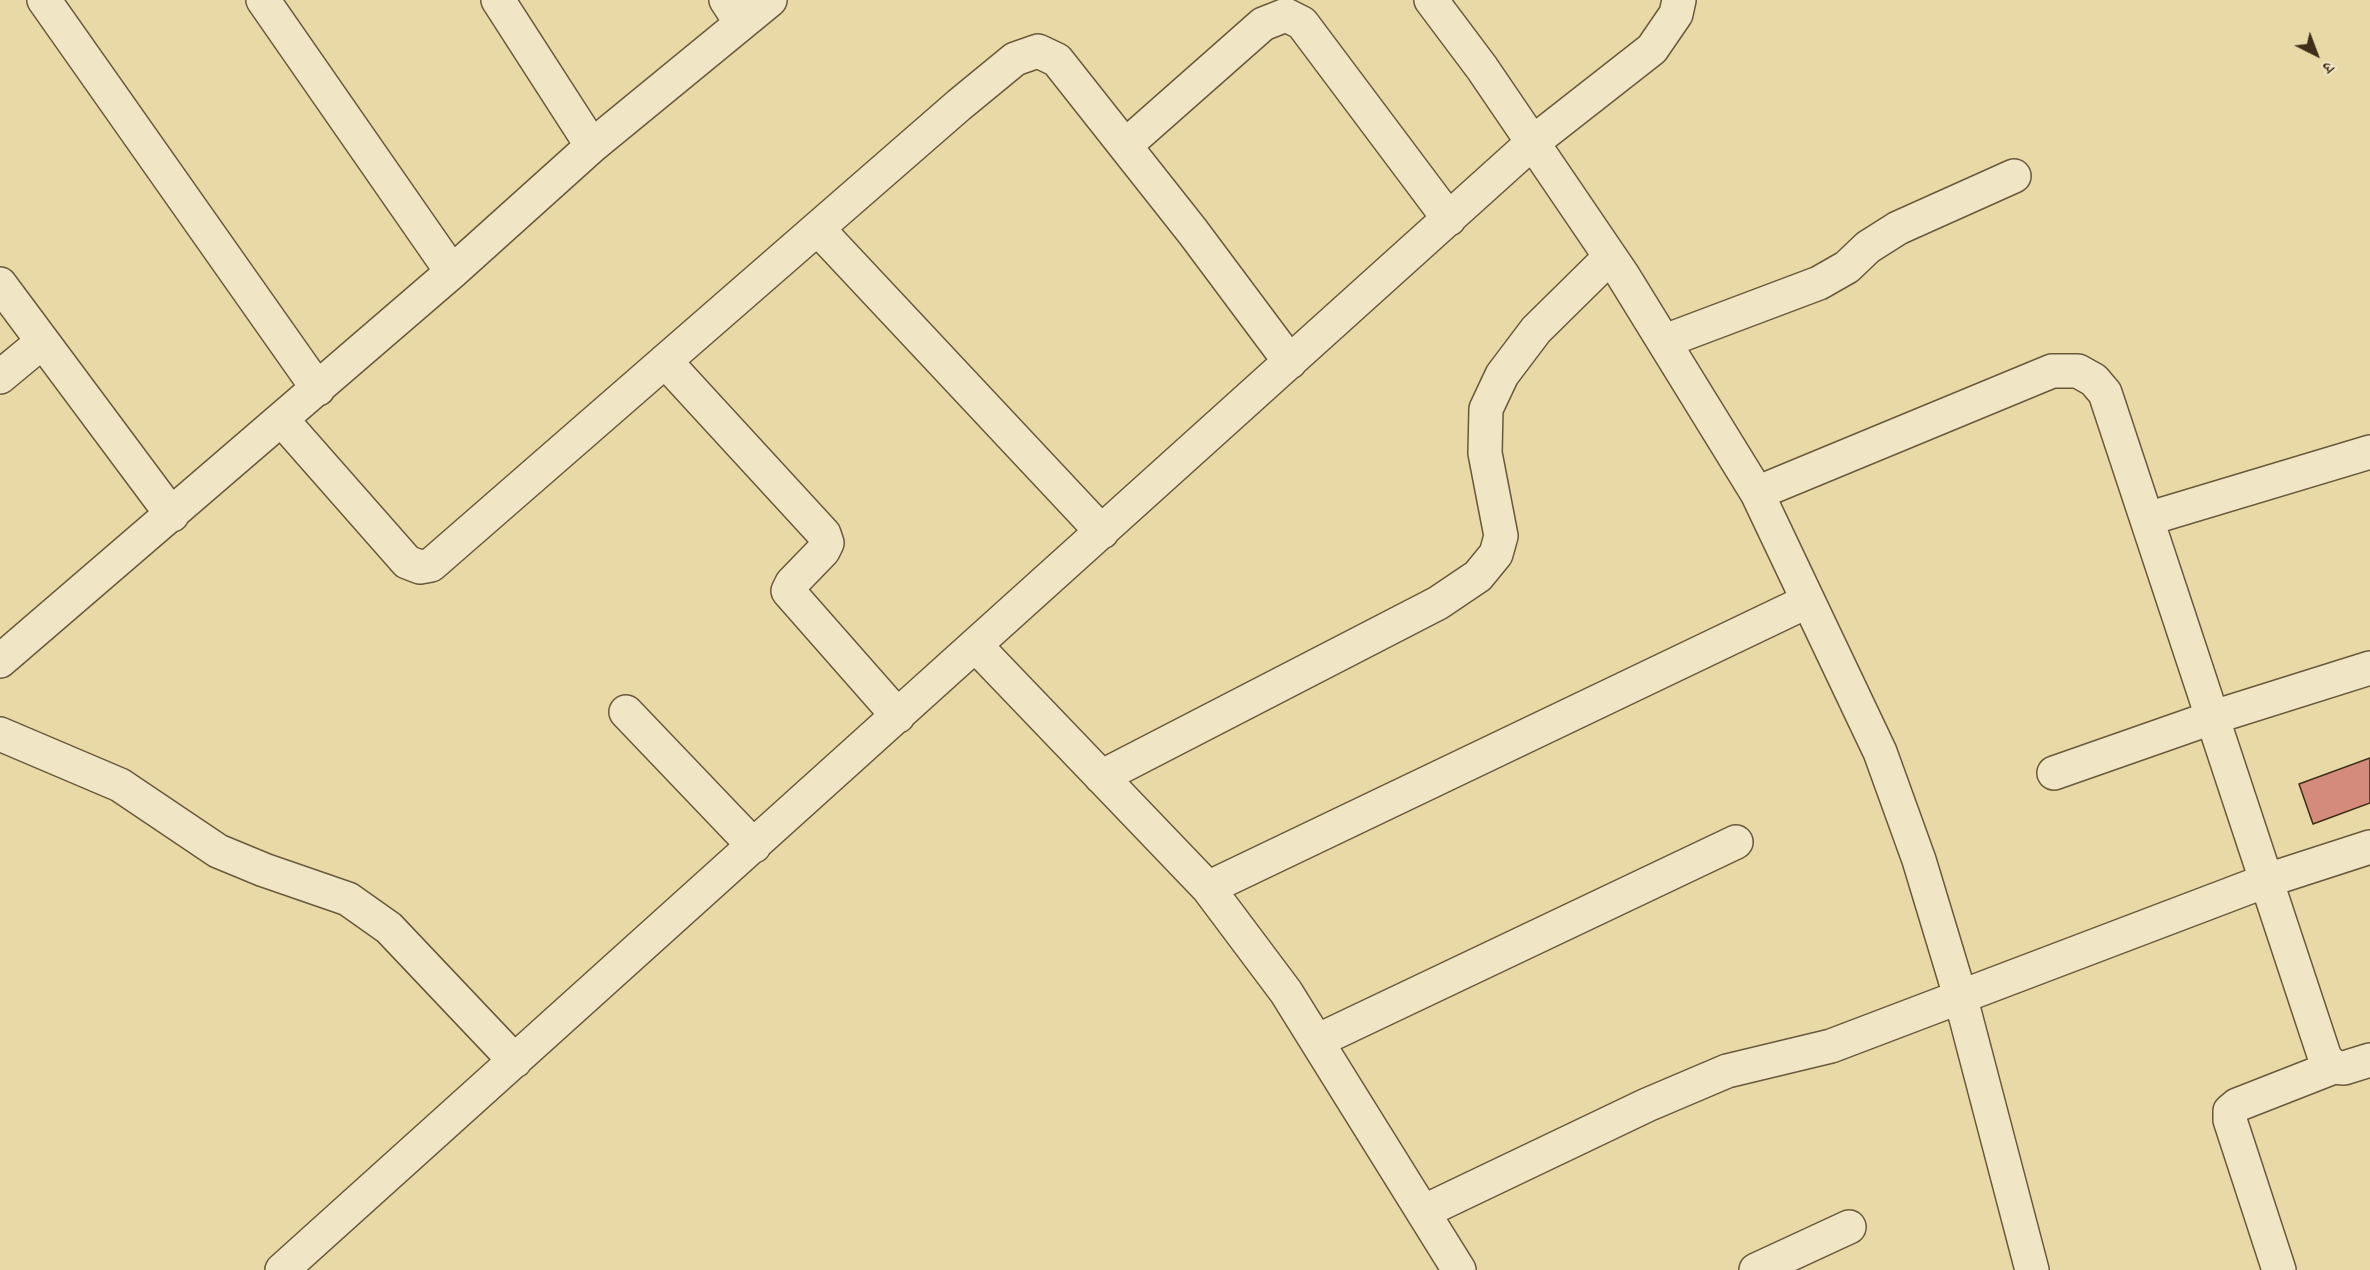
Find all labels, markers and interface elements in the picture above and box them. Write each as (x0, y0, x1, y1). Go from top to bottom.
north arrow (2286, 24, 2346, 84)
text: उ (2318, 57, 2338, 78)

